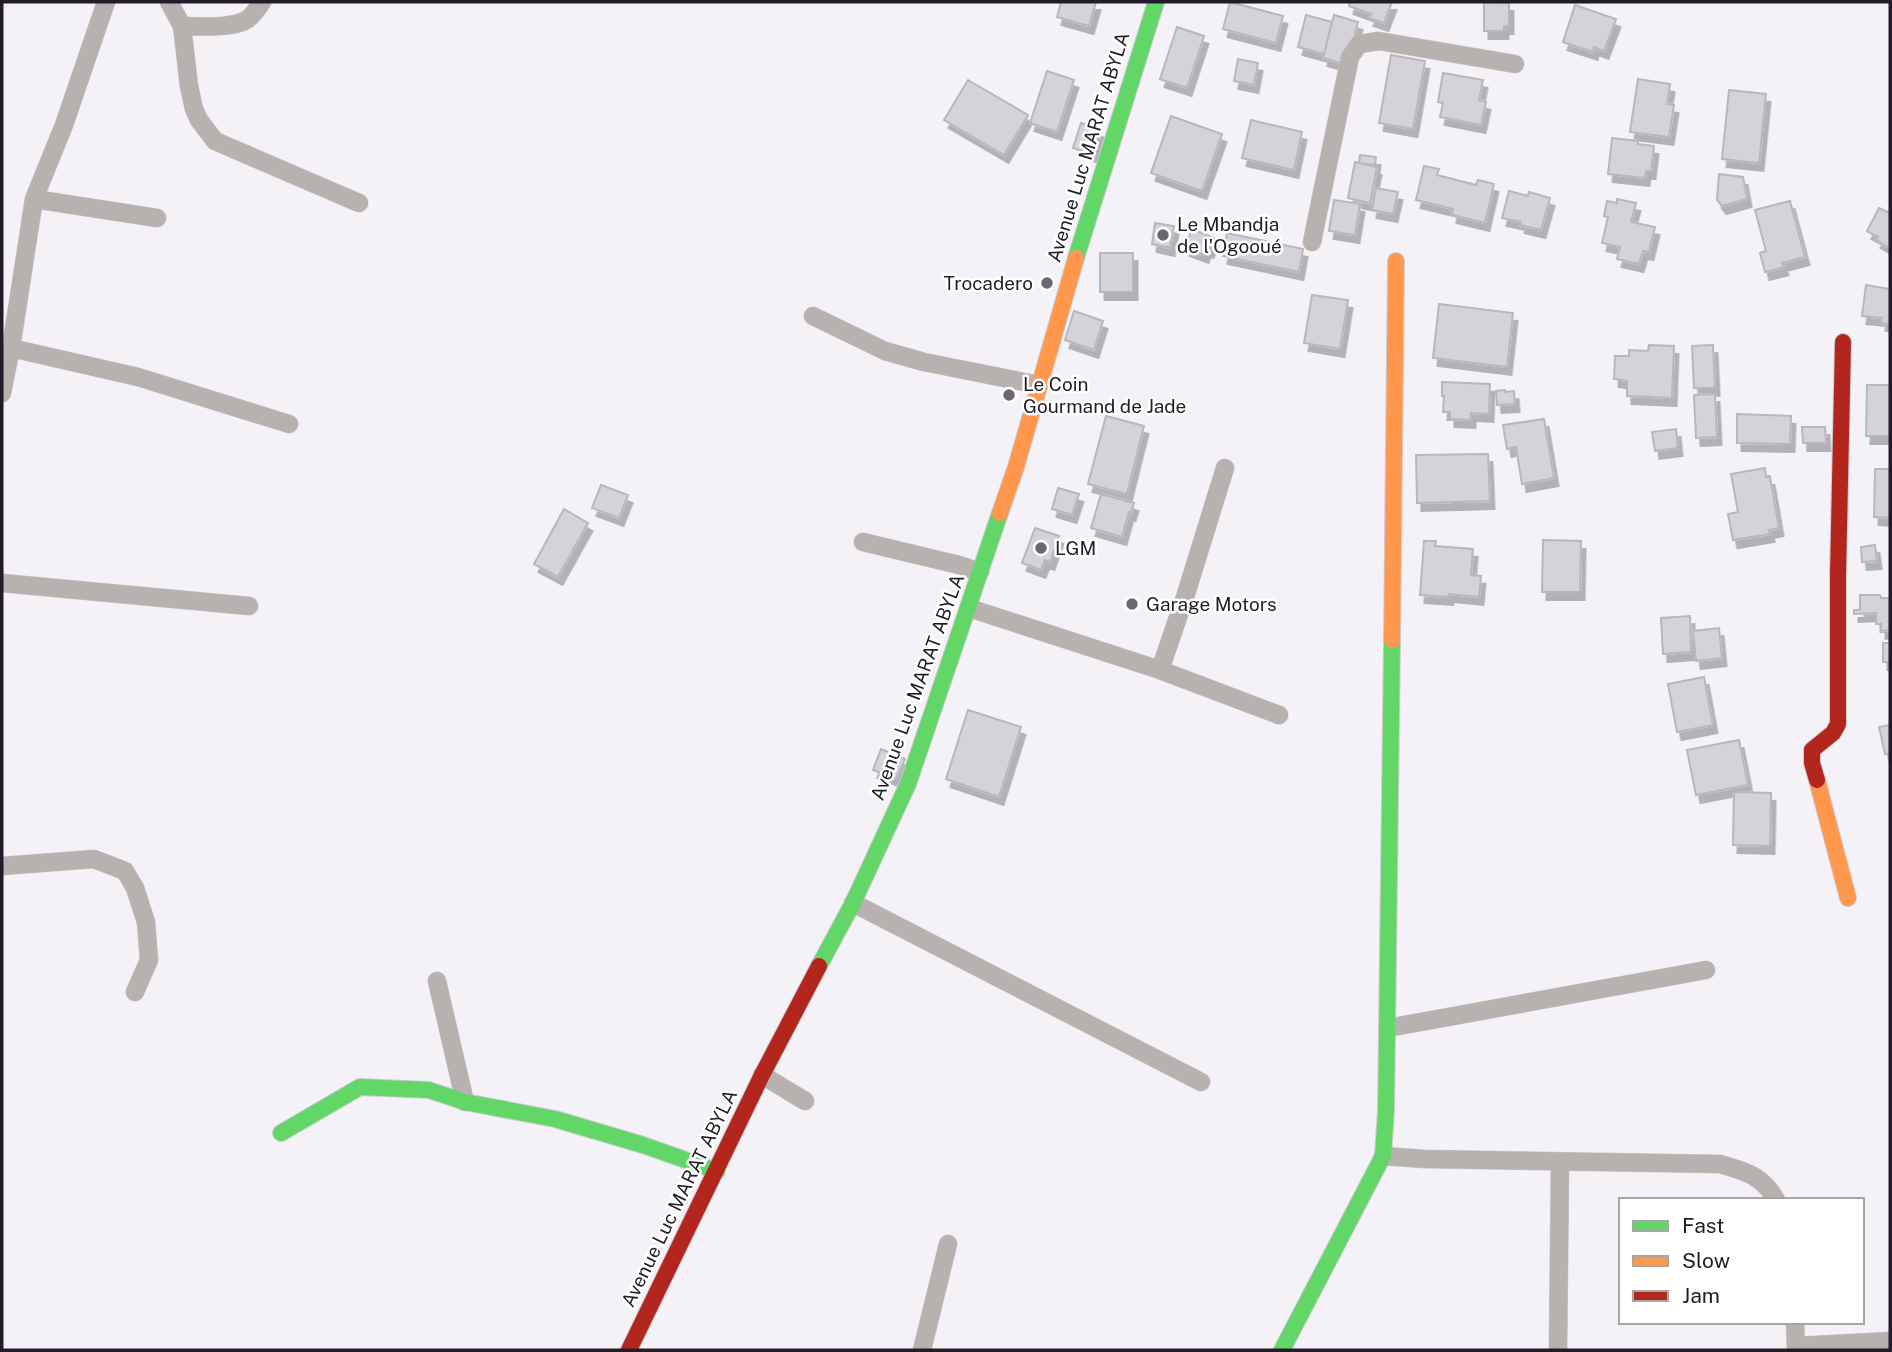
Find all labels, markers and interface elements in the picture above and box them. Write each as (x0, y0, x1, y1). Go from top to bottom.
street label: Avenue Luc MARAT ABYLA (1042, 29, 1134, 265)
place label: Le Mbandja de l'Ogooué (1177, 213, 1282, 257)
marker: Le Mbandja de l'Ogooué (1155, 227, 1171, 243)
place label: Trocadero (944, 272, 1033, 294)
marker: Trocadero (1039, 275, 1055, 291)
place label: Le Coin Gourmand de Jade (1023, 373, 1186, 417)
marker: Le Coin Gourmand de Jade (1001, 387, 1017, 403)
place label: LGM (1055, 537, 1096, 559)
marker: LGM (1033, 540, 1049, 556)
street label: Avenue Luc MARAT ABYLA (866, 571, 968, 803)
place label: Garage Motors (1146, 593, 1277, 615)
marker: Garage Motors (1124, 596, 1140, 612)
street label: Avenue Luc MARAT ABYLA (617, 1086, 741, 1310)
legend (1619, 1198, 1864, 1324)
text: Fast (1682, 1213, 1724, 1238)
text: Slow (1682, 1248, 1730, 1273)
text: Jam (1682, 1283, 1720, 1308)

